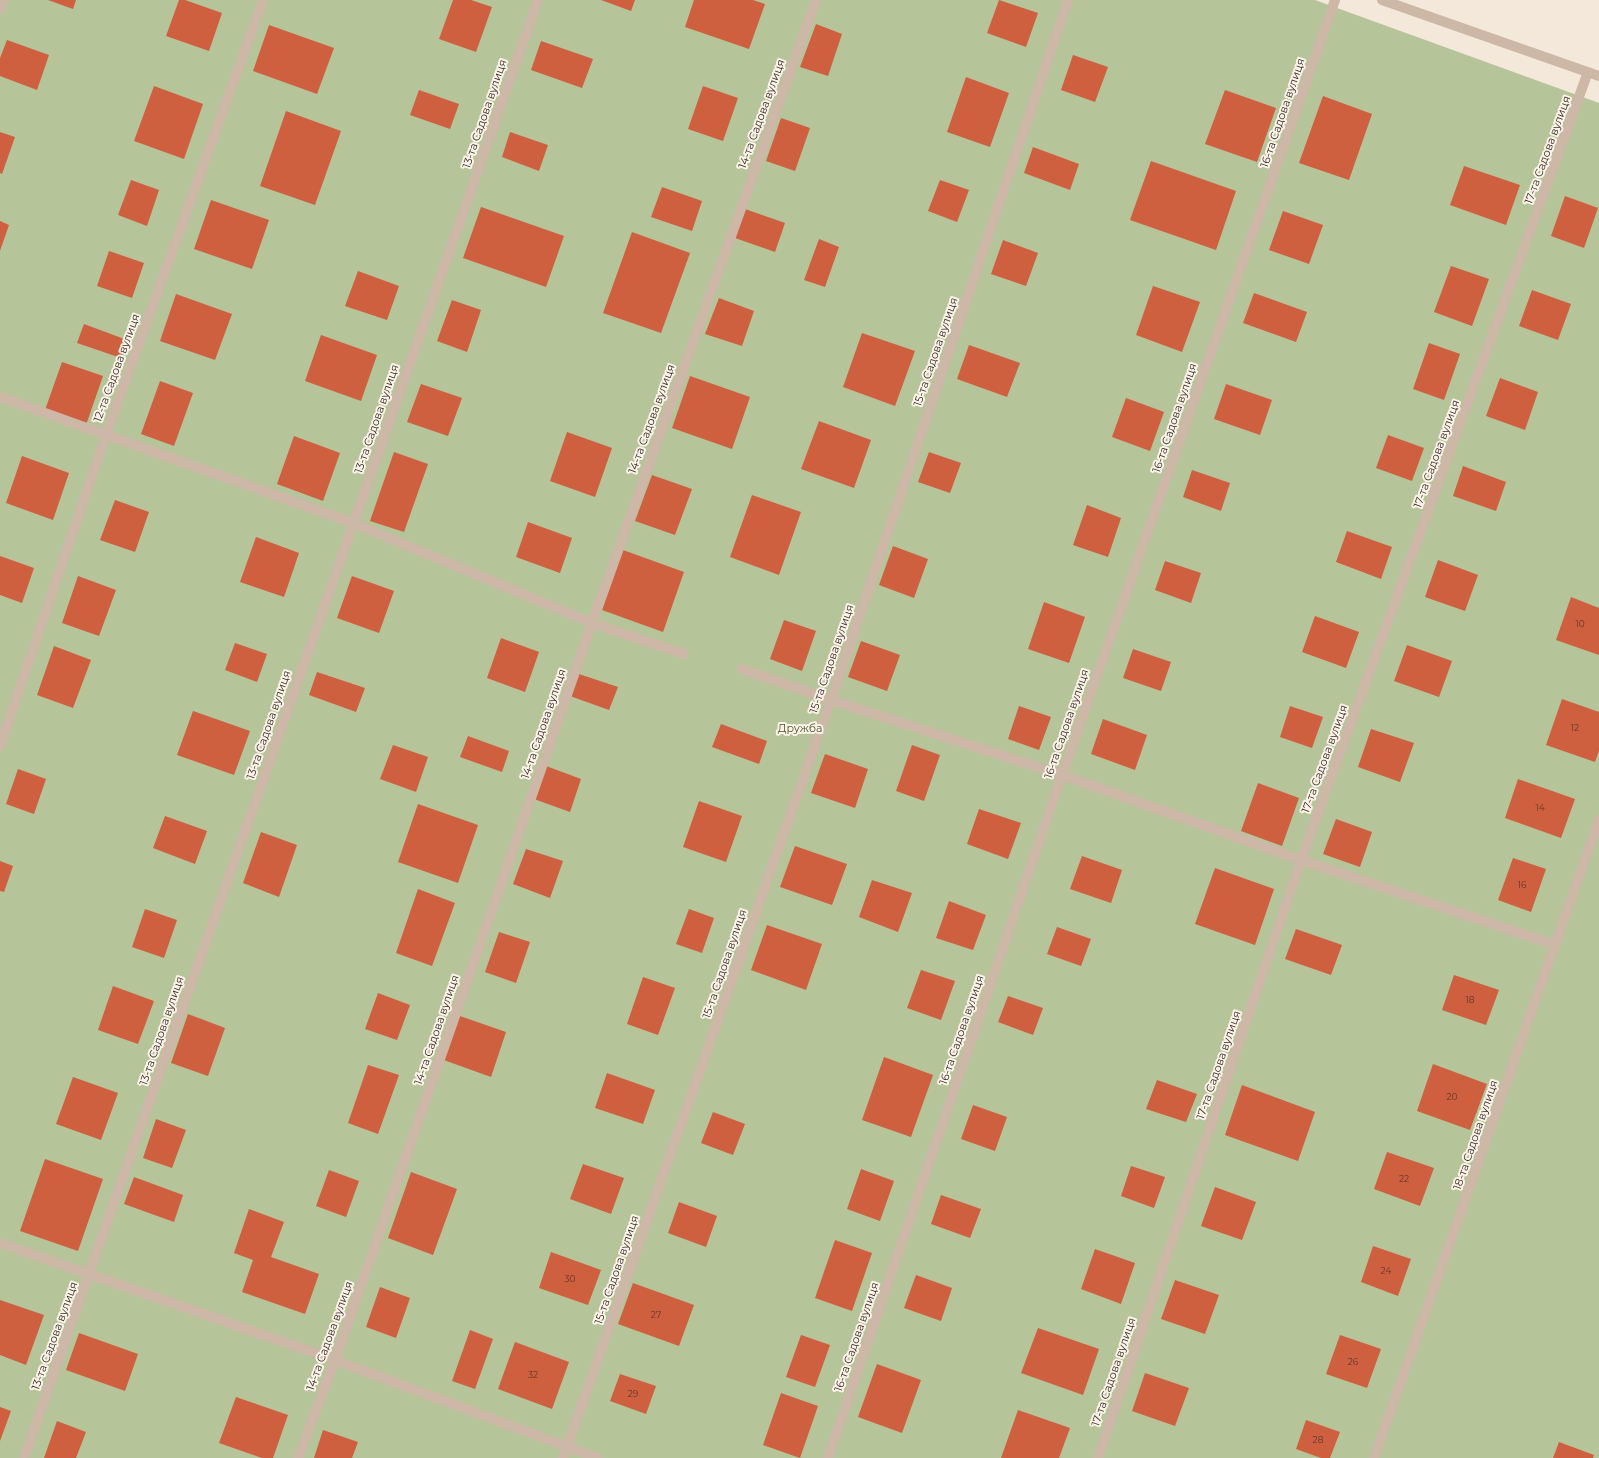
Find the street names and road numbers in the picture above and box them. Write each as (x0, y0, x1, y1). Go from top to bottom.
street label: 16-та Садова вулиця (1258, 57, 1308, 169)
street label: 13-та Садова вулиця (460, 58, 510, 170)
street label: 14-та Садова вулиця (736, 58, 788, 170)
street label: 17-та Садова вулиця (1522, 94, 1574, 206)
street label: 15-та Садова вулиця (911, 296, 961, 408)
street label: 12-та Садова вулиця (91, 312, 143, 424)
street label: 16-та Садова вулиця (1150, 362, 1200, 474)
street label: 13-та Садова вулиця (352, 363, 402, 475)
street label: 14-та Садова вулиця (626, 363, 678, 475)
street label: 17-та Садова вулиця (1411, 398, 1463, 510)
street label: 15-та Садова вулиця (807, 603, 857, 715)
street label: 14-та Садова вулиця (519, 667, 569, 781)
street label: 16-та Садова вулиця (1042, 668, 1092, 780)
street label: 13-та Садова вулиця (244, 669, 294, 781)
street label: 17-та Садова вулиця (1299, 703, 1351, 815)
street label: 15-та Садова вулиця (700, 908, 750, 1020)
street label: 14-та Садова вулиця (412, 973, 462, 1087)
street label: 16-та Садова вулиця (937, 974, 987, 1086)
street label: 13-та Садова вулиця (137, 975, 187, 1087)
street label: 17-та Садова вулиця (1194, 1009, 1244, 1121)
street label: 18-та Садова вулиця (1451, 1078, 1501, 1192)
street label: 15-та Садова вулиця (592, 1214, 642, 1326)
street label: 13-та Садова вулиця (29, 1280, 81, 1392)
street label: 14-та Садова вулиця (304, 1280, 356, 1392)
street label: 16-та Садова вулиця (832, 1281, 882, 1393)
street label: 17-та Садова вулиця (1089, 1316, 1139, 1428)

